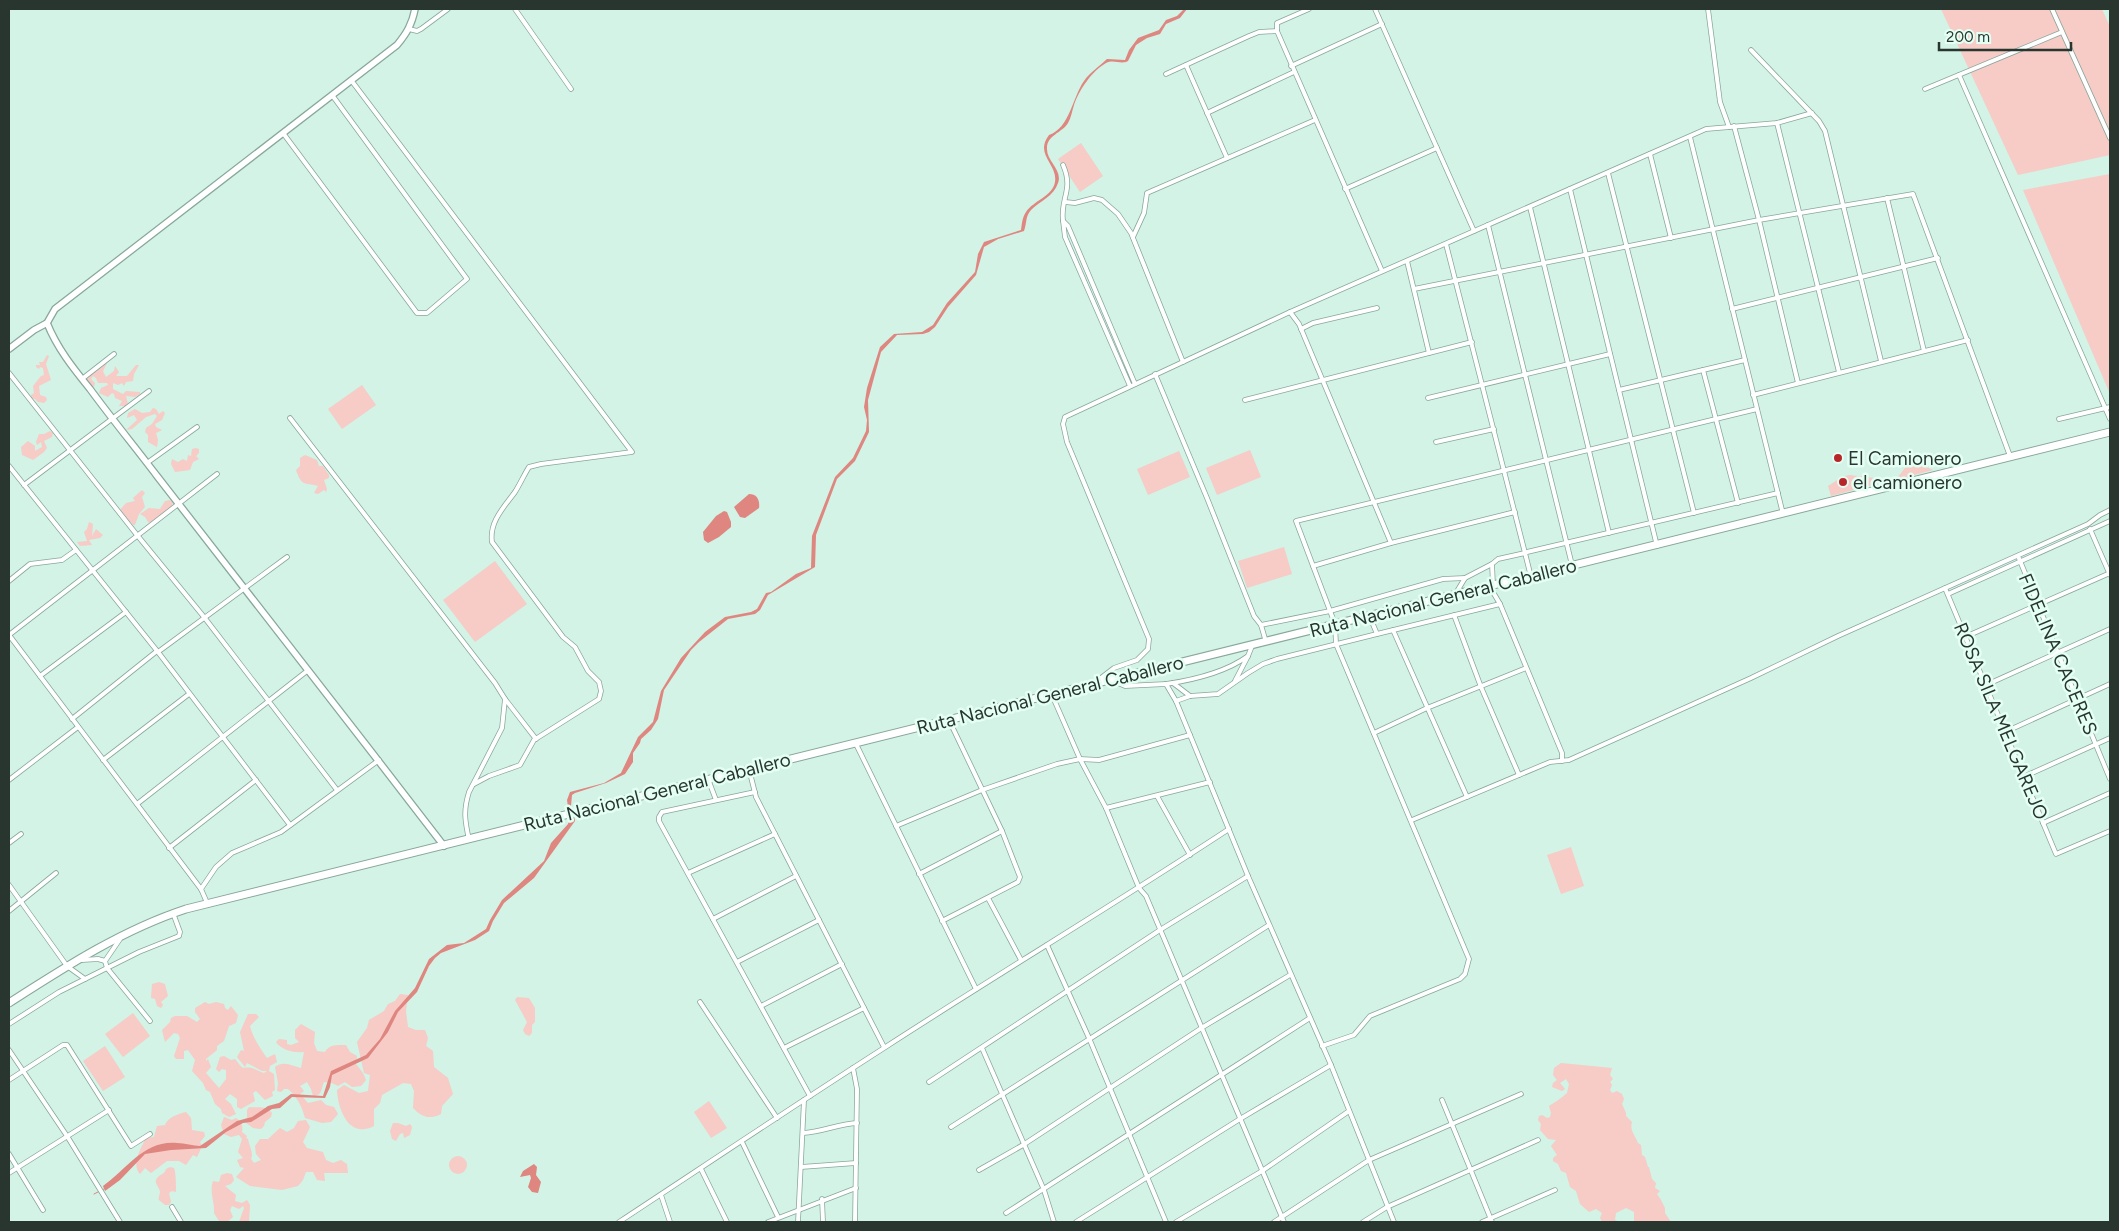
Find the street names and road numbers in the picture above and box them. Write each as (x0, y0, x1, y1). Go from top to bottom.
street label: Ruta Nacional General Caballero (1307, 554, 1579, 642)
street label: FIDELINA CACERES (2014, 570, 2102, 738)
street label: ROSA SILA MELGAREJO (1949, 619, 2053, 823)
street label: Ruta Nacional General Caballero (914, 651, 1186, 739)
street label: Ruta Nacional General Caballero (521, 748, 793, 836)

